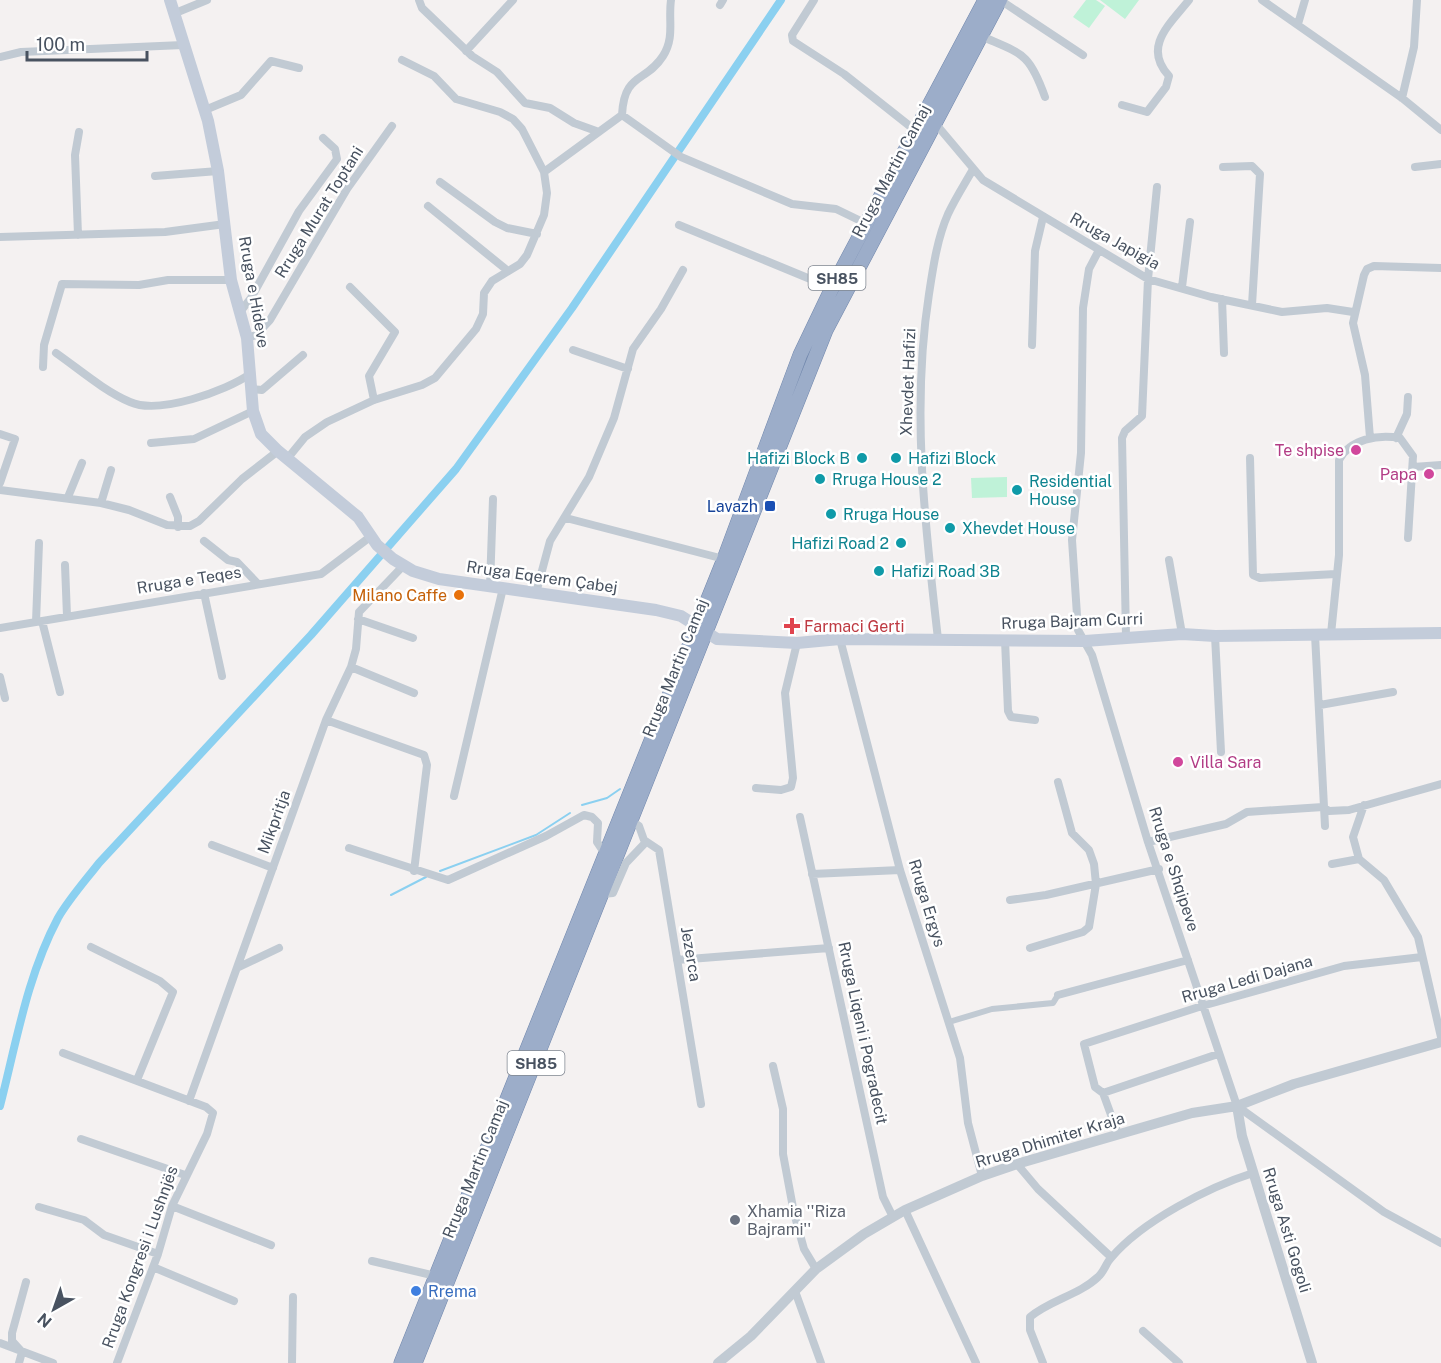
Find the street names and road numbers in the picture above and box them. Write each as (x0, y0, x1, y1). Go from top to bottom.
street label: Rruga Martin Camaj (848, 101, 934, 241)
street label: Rruga Murat Toptani (271, 143, 367, 281)
street label: Rruga Japigia (1067, 208, 1163, 274)
street label: Rruga e Hideve (235, 235, 273, 349)
road number: SH85 (808, 266, 866, 290)
street label: Xhevdet Hafizi (897, 328, 919, 436)
street label: Rruga Eqerem Çabej (465, 557, 619, 597)
street label: Rruga e Teqes (135, 562, 243, 598)
street label: Rruga Martin Camaj (639, 596, 711, 740)
street label: Rruga Bajram Curri (1001, 609, 1143, 633)
street label: Mikpritja (254, 788, 294, 856)
street label: Rruga e Shqipeve (1145, 804, 1203, 934)
street label: Rruga Ergys (905, 857, 949, 949)
street label: Jezerca (677, 925, 705, 983)
street label: Rruga Liqeni i Pogradecit (834, 940, 892, 1126)
street label: Rruga Ledi Dajana (1179, 951, 1315, 1007)
road number: SH85 (508, 1051, 564, 1075)
street label: Rruga Martin Camaj (439, 1097, 511, 1241)
street label: Rruga Dhimiter Kraja (973, 1108, 1127, 1172)
street label: Rruga Kongresi i Lushnjës (98, 1163, 182, 1351)
street label: Rruga Asti Gogoli (1259, 1165, 1315, 1295)

